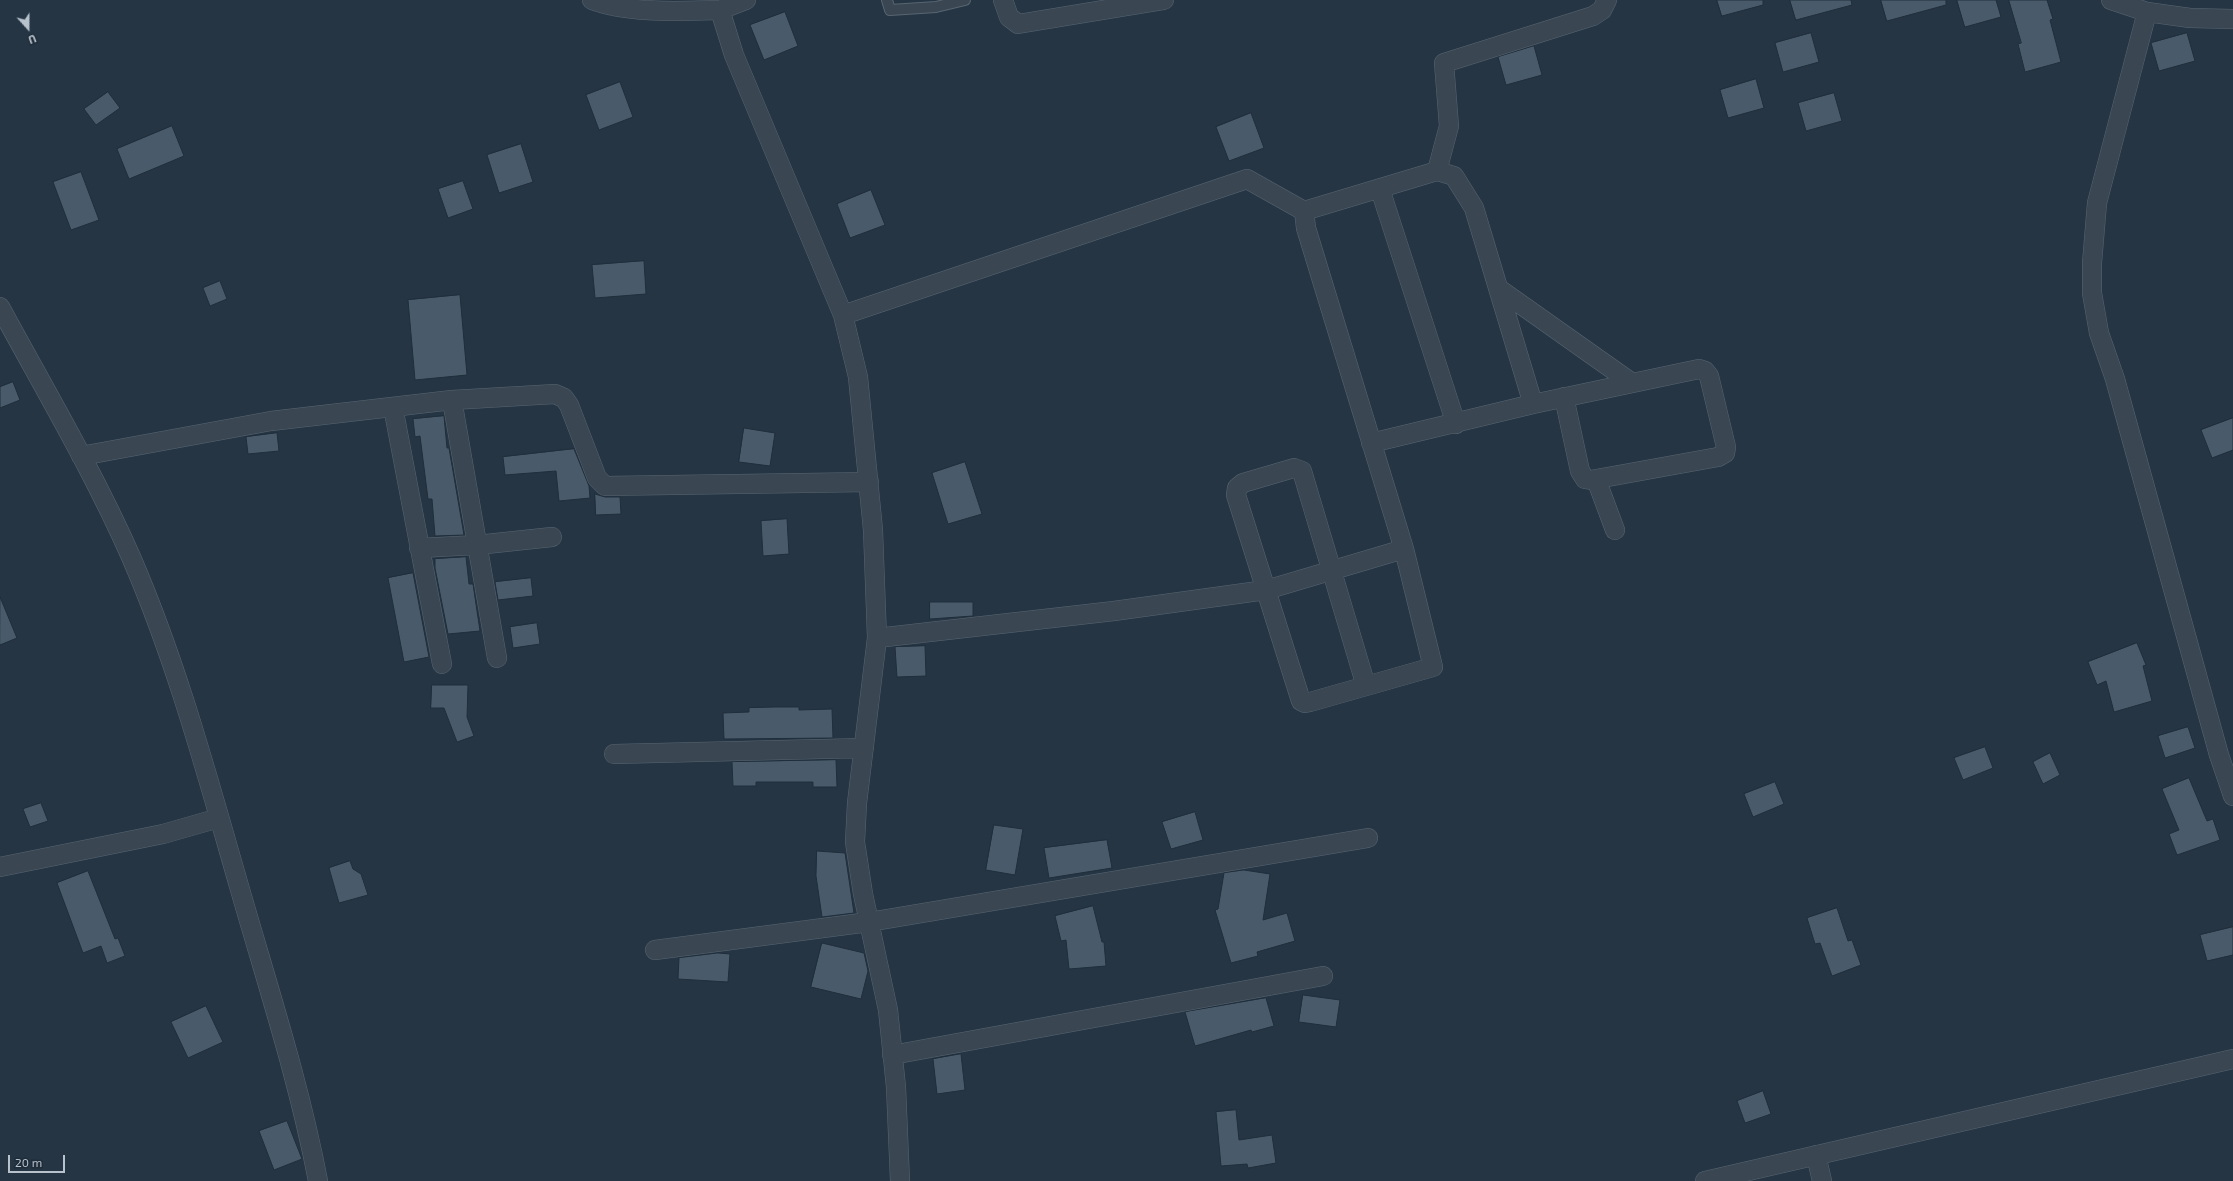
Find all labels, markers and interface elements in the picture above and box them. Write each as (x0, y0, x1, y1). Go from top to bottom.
north arrow (8, 8, 48, 48)
text: U (27, 32, 38, 47)
scale bar (10, 1147, 67, 1173)
text: 20 m (15, 1155, 42, 1169)

